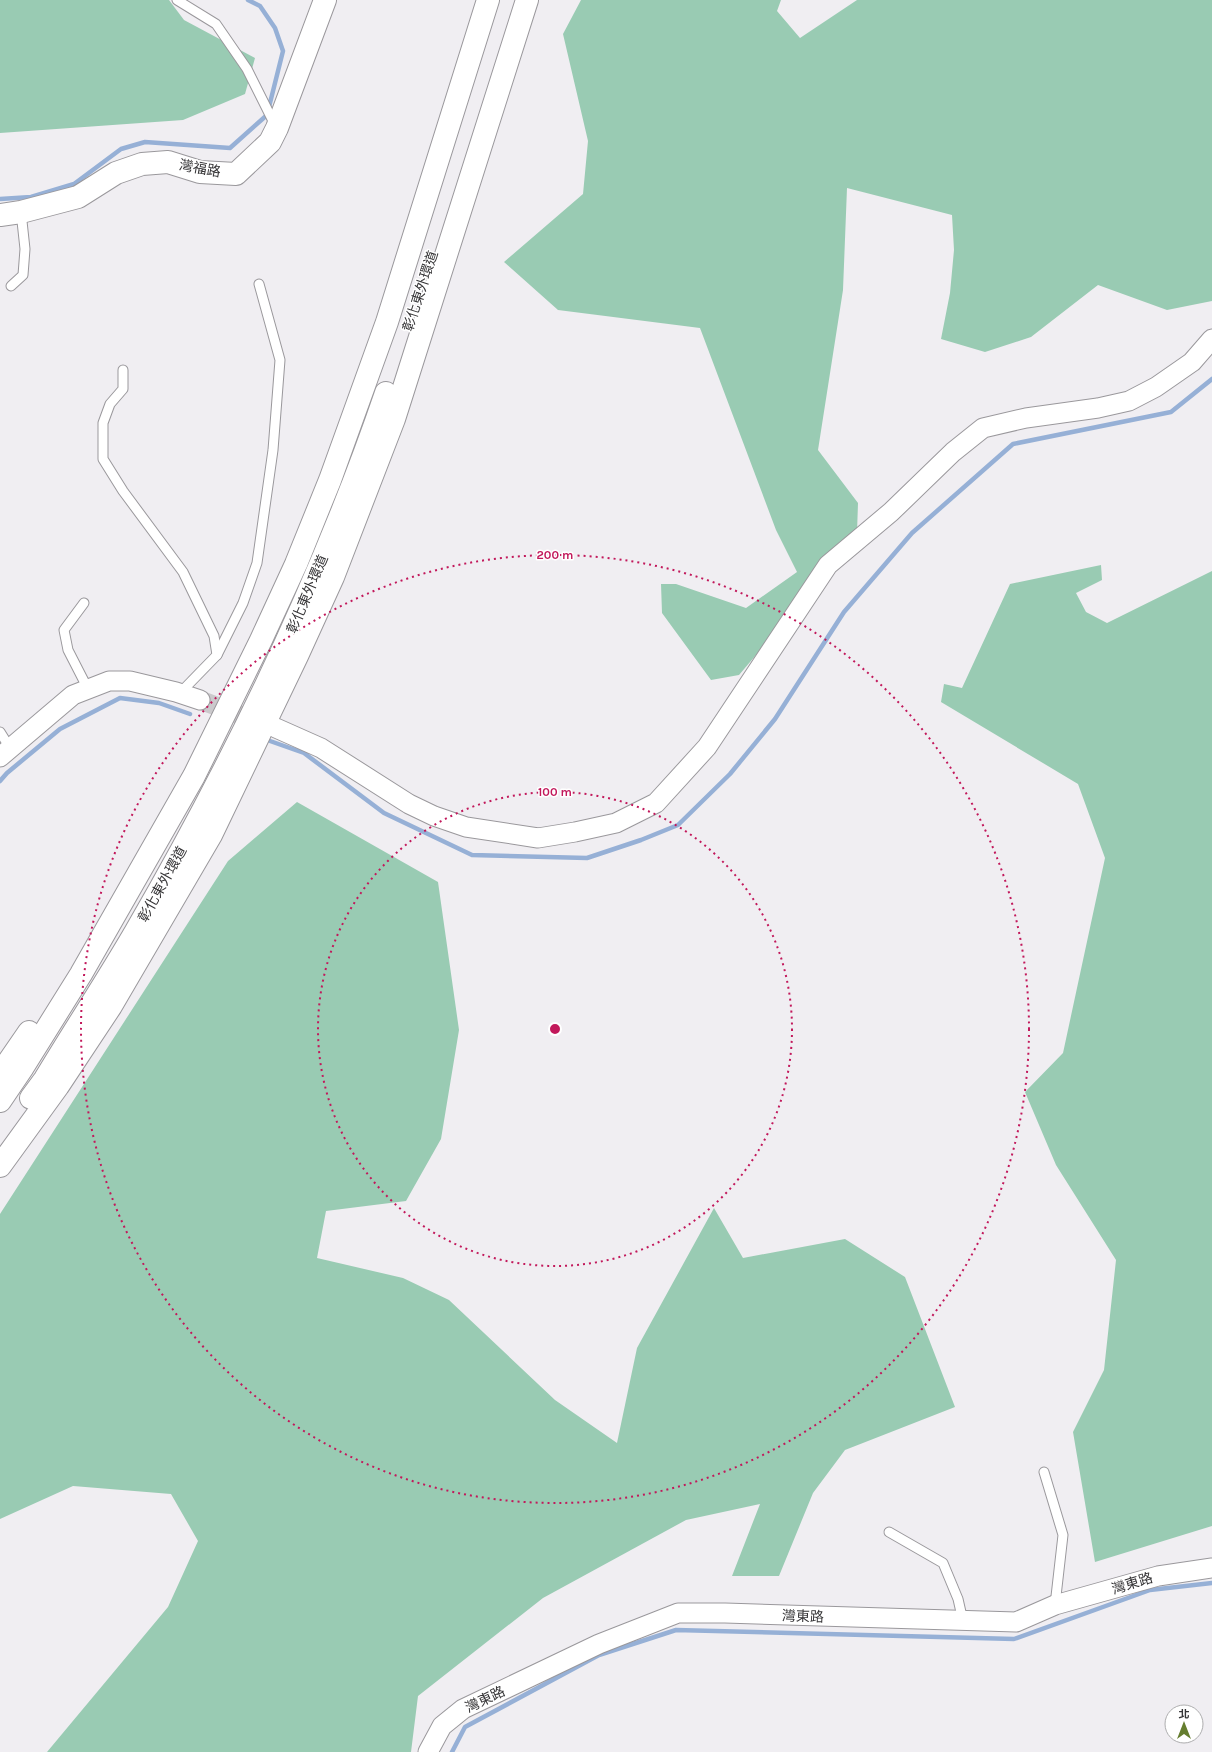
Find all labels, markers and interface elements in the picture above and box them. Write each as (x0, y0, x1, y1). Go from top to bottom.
street label: 灣福路 (178, 156, 222, 181)
street label: 彰化東外環道 (399, 249, 442, 334)
text: 200 m (537, 548, 573, 562)
street label: 彰化東外環道 (283, 552, 332, 636)
text: 100 m (538, 785, 572, 799)
street label: 彰化東外環道 (135, 843, 190, 925)
centre of rings (548, 1022, 562, 1036)
street label: 灣東路 (1110, 1569, 1155, 1598)
street label: 灣東路 (782, 1607, 824, 1626)
street label: 灣東路 (463, 1683, 508, 1716)
north arrow (1164, 1704, 1204, 1744)
text: 北 (1179, 1708, 1190, 1721)

